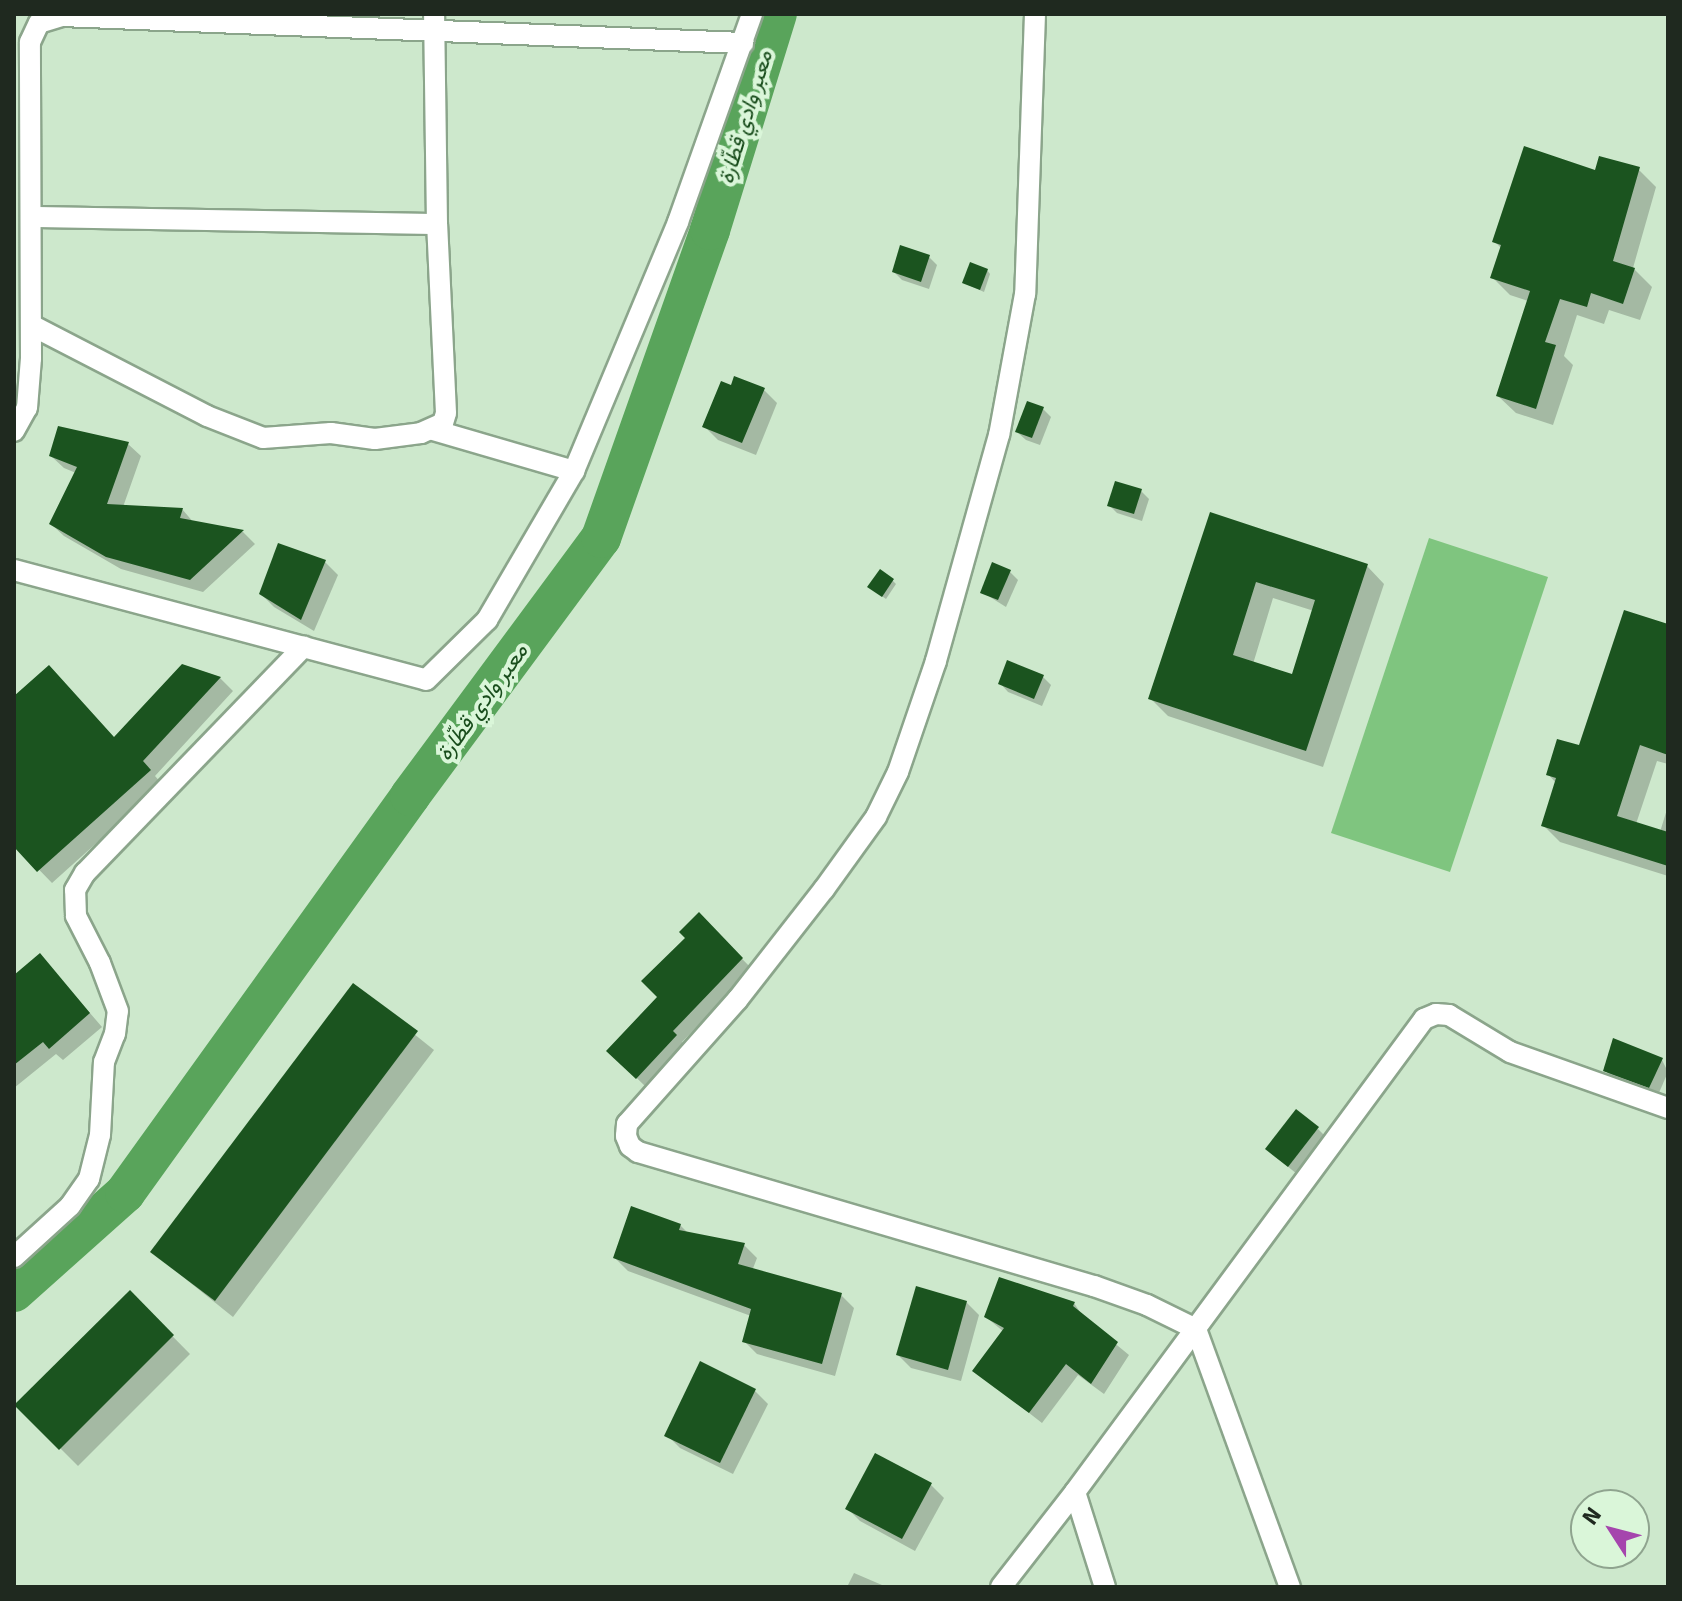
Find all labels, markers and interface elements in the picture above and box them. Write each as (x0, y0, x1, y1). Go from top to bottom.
water label: معبر وادي قطّارة (712, 47, 778, 187)
water label: معبر وادي قطّارة (431, 639, 533, 765)
north arrow (1570, 1489, 1650, 1569)
text: N (1576, 1502, 1607, 1530)

